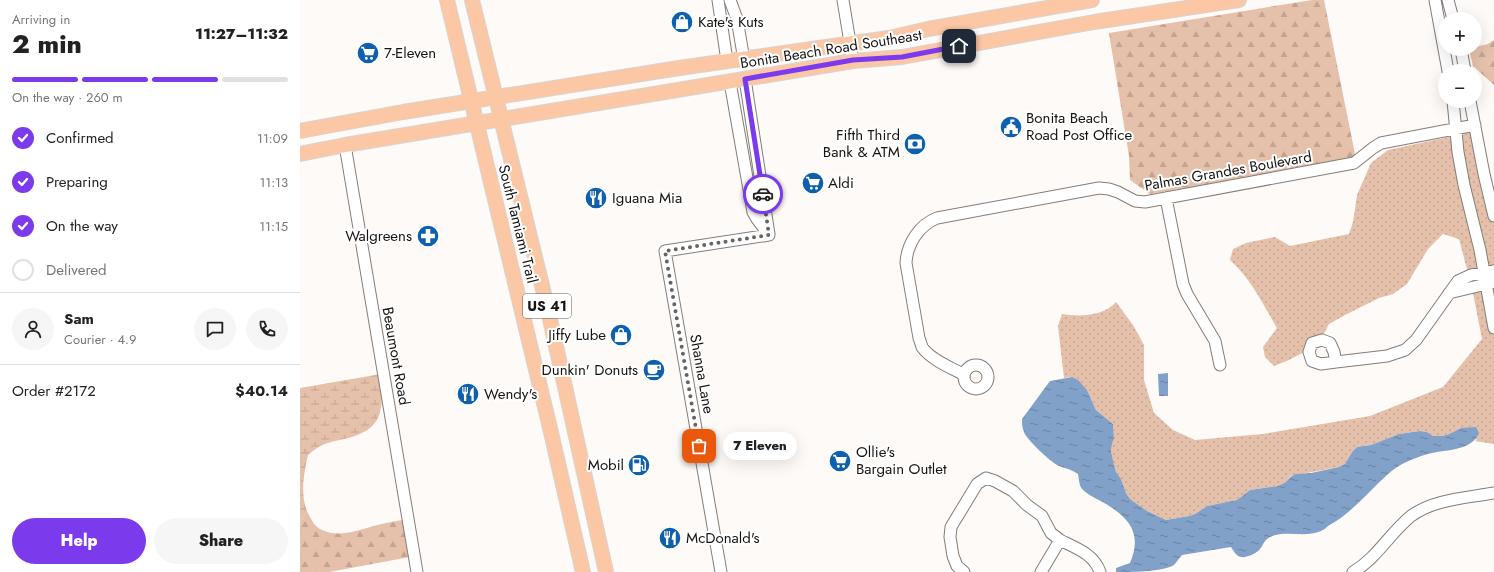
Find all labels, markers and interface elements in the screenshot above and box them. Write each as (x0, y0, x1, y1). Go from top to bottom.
shop icon: Kate's Kuts (669, 9, 695, 35)
text: Arriving in (12, 10, 70, 29)
place label: Kate's Kuts (698, 11, 763, 33)
map controls (1438, 12, 1482, 108)
button: + (1438, 12, 1482, 56)
text: 11:27–11:32 (195, 23, 288, 45)
street label: Bonita Beach Road Southeast (739, 24, 924, 74)
text: 2 min (12, 25, 82, 63)
pin (942, 29, 976, 63)
icon: home (948, 35, 970, 57)
supermarket icon: 7-Eleven (355, 40, 381, 66)
place label: 7-Eleven (384, 42, 436, 64)
button: − (1438, 64, 1482, 108)
text: On the way · 260 m (12, 88, 123, 107)
place label: Bonita Beach Road Post Office (1026, 107, 1132, 146)
public building icon: Bonita Beach Road Post Office (998, 114, 1024, 140)
place label: Fifth Third Bank & ATM (823, 124, 900, 163)
icon: check (12, 127, 34, 149)
text: Confirmed (46, 127, 114, 149)
text: 11:09 (257, 129, 288, 148)
bank icon: Fifth Third Bank & ATM (902, 131, 928, 157)
street label: Palmas Grandes Boulevard (1143, 145, 1313, 197)
street label: South Tamiami Trail (493, 162, 543, 286)
supermarket icon: Aldi (800, 170, 826, 196)
icon: check (12, 171, 34, 193)
text: Preparing (46, 171, 108, 193)
place label: Aldi (828, 172, 854, 194)
text: 11:13 (259, 173, 288, 192)
courier (743, 174, 783, 214)
icon: car (752, 183, 774, 205)
restaurant icon: Iguana Mia (583, 185, 609, 211)
place label: Iguana Mia (612, 187, 682, 209)
icon: check (12, 215, 34, 237)
text: On the way (46, 215, 118, 237)
text: 11:15 (259, 217, 288, 236)
pharmacy icon: Walgreens (415, 223, 441, 249)
place label: Walgreens (345, 225, 412, 247)
text: Delivered (46, 259, 107, 281)
road number: US 41 (523, 294, 571, 318)
street label: Beaumont Road (377, 305, 415, 407)
button: person (12, 308, 54, 350)
text: Sam (64, 308, 94, 330)
button: chat (194, 308, 236, 350)
button: phone (246, 308, 288, 350)
shop icon: Jiffy Lube (608, 322, 634, 348)
place label: Jiffy Lube (546, 324, 606, 346)
text: Courier · 4.9 (64, 330, 137, 349)
street label: Shanna Lane (684, 333, 720, 416)
cafe icon: Dunkin' Donuts (641, 357, 667, 383)
place label: Dunkin' Donuts (542, 359, 638, 381)
text: Order #2172 (12, 380, 96, 402)
text: $40.14 (235, 380, 288, 402)
restaurant icon: Wendy's (455, 381, 481, 407)
place label: Wendy's (484, 383, 537, 405)
pin (682, 429, 716, 463)
callout: 7 Eleven (723, 432, 797, 460)
icon: bag (688, 435, 710, 457)
text: 7 Eleven (733, 436, 787, 455)
place label: Ollie's Bargain Outlet (856, 441, 947, 480)
supermarket icon: Ollie's Bargain Outlet (827, 448, 853, 474)
fuel station icon: Mobil (626, 452, 652, 478)
place label: Mobil (588, 454, 624, 476)
button: Help (12, 518, 146, 564)
button: Share (154, 518, 288, 564)
restaurant icon: McDonald's (657, 525, 683, 551)
place label: McDonald's (686, 527, 760, 549)

